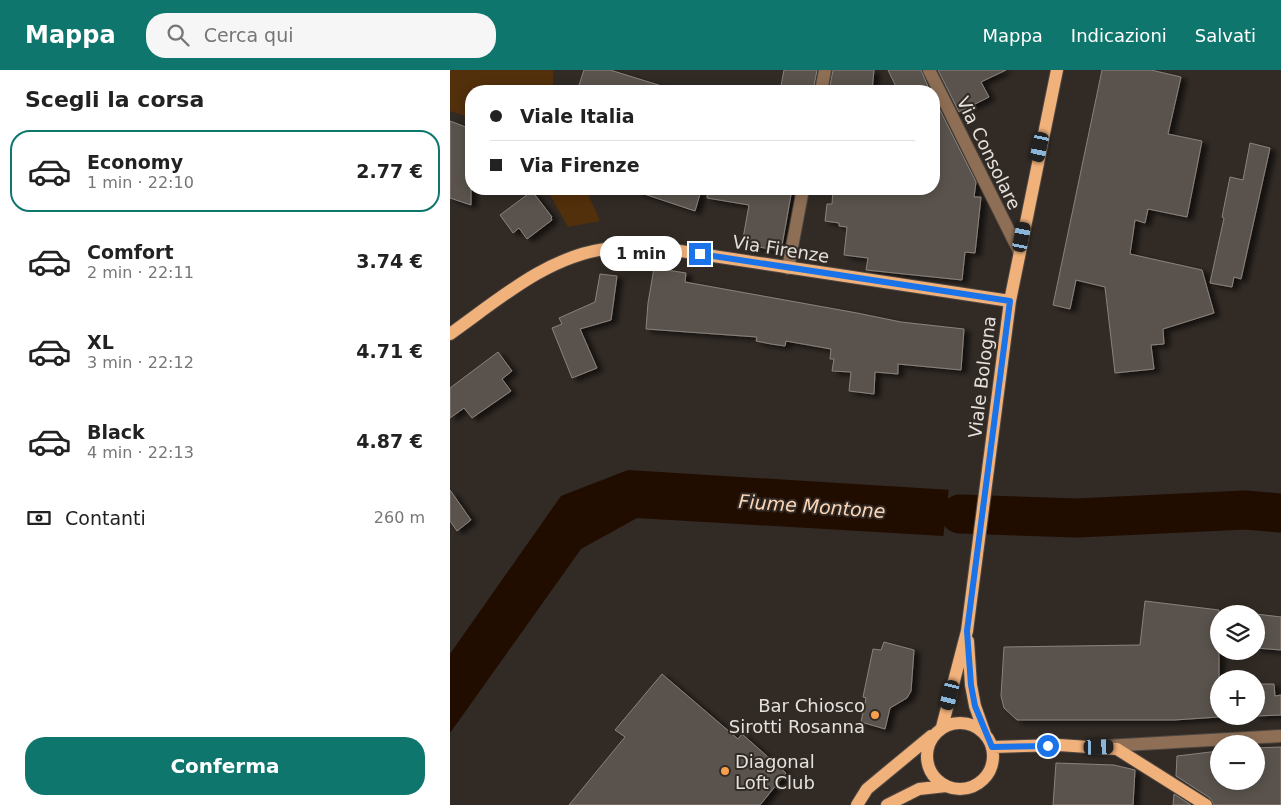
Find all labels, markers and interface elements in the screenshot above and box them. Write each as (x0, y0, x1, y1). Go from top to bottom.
search box (146, 13, 496, 58)
text: Mappa (25, 21, 116, 49)
icon: search (164, 21, 192, 49)
text: Cerca qui (204, 24, 294, 46)
text: Mappa (982, 25, 1043, 46)
text: Indicazioni (1071, 25, 1167, 46)
text: Salvati (1195, 25, 1256, 46)
text: Scegli la corsa (25, 87, 204, 112)
street label: Via Consolare (953, 93, 1025, 213)
text: Viale Italia (520, 105, 635, 127)
car (1029, 131, 1050, 163)
icon: car (27, 149, 72, 194)
text: Economy (87, 151, 183, 173)
text: Via Firenze (520, 154, 640, 176)
text: 2.77 € (356, 160, 423, 182)
text: 1 min · 22:10 (87, 173, 194, 192)
car (1011, 221, 1032, 253)
street label: Via Firenze (731, 231, 831, 267)
callout: 1 min (600, 236, 682, 272)
icon: car (27, 239, 72, 284)
text: Comfort (87, 241, 174, 263)
route end (689, 243, 711, 265)
text: 1 min (616, 244, 666, 263)
text: 3.74 € (356, 250, 423, 272)
text: 2 min · 22:11 (87, 263, 194, 282)
street label: Viale Bologna (964, 315, 1000, 439)
icon: car (27, 329, 72, 374)
text: XL (87, 331, 114, 353)
text: 4.71 € (356, 340, 423, 362)
text: 3 min · 22:12 (87, 353, 194, 372)
icon: car (27, 419, 72, 464)
text: Black (87, 421, 145, 443)
text: 4.87 € (356, 430, 423, 452)
text: 4 min · 22:13 (87, 443, 194, 462)
water label: Fiume Montone (738, 490, 886, 522)
icon: cash (25, 504, 53, 532)
text: Contanti (65, 507, 146, 529)
text: 260 m (374, 508, 425, 527)
map controls (1210, 605, 1265, 790)
button: layers (1210, 605, 1265, 660)
button: + (1210, 670, 1265, 725)
car (939, 679, 960, 711)
place label: Bar Chiosco Sirotti Rosanna (729, 695, 865, 737)
marker: Bar Chiosco Sirotti Rosanna (869, 709, 881, 721)
route start (1037, 735, 1059, 757)
button: − (1210, 735, 1265, 790)
button: Conferma (25, 737, 425, 795)
car (1083, 739, 1114, 755)
place label: Diagonal Loft Club (735, 751, 815, 793)
marker: Diagonal Loft Club (719, 765, 731, 777)

